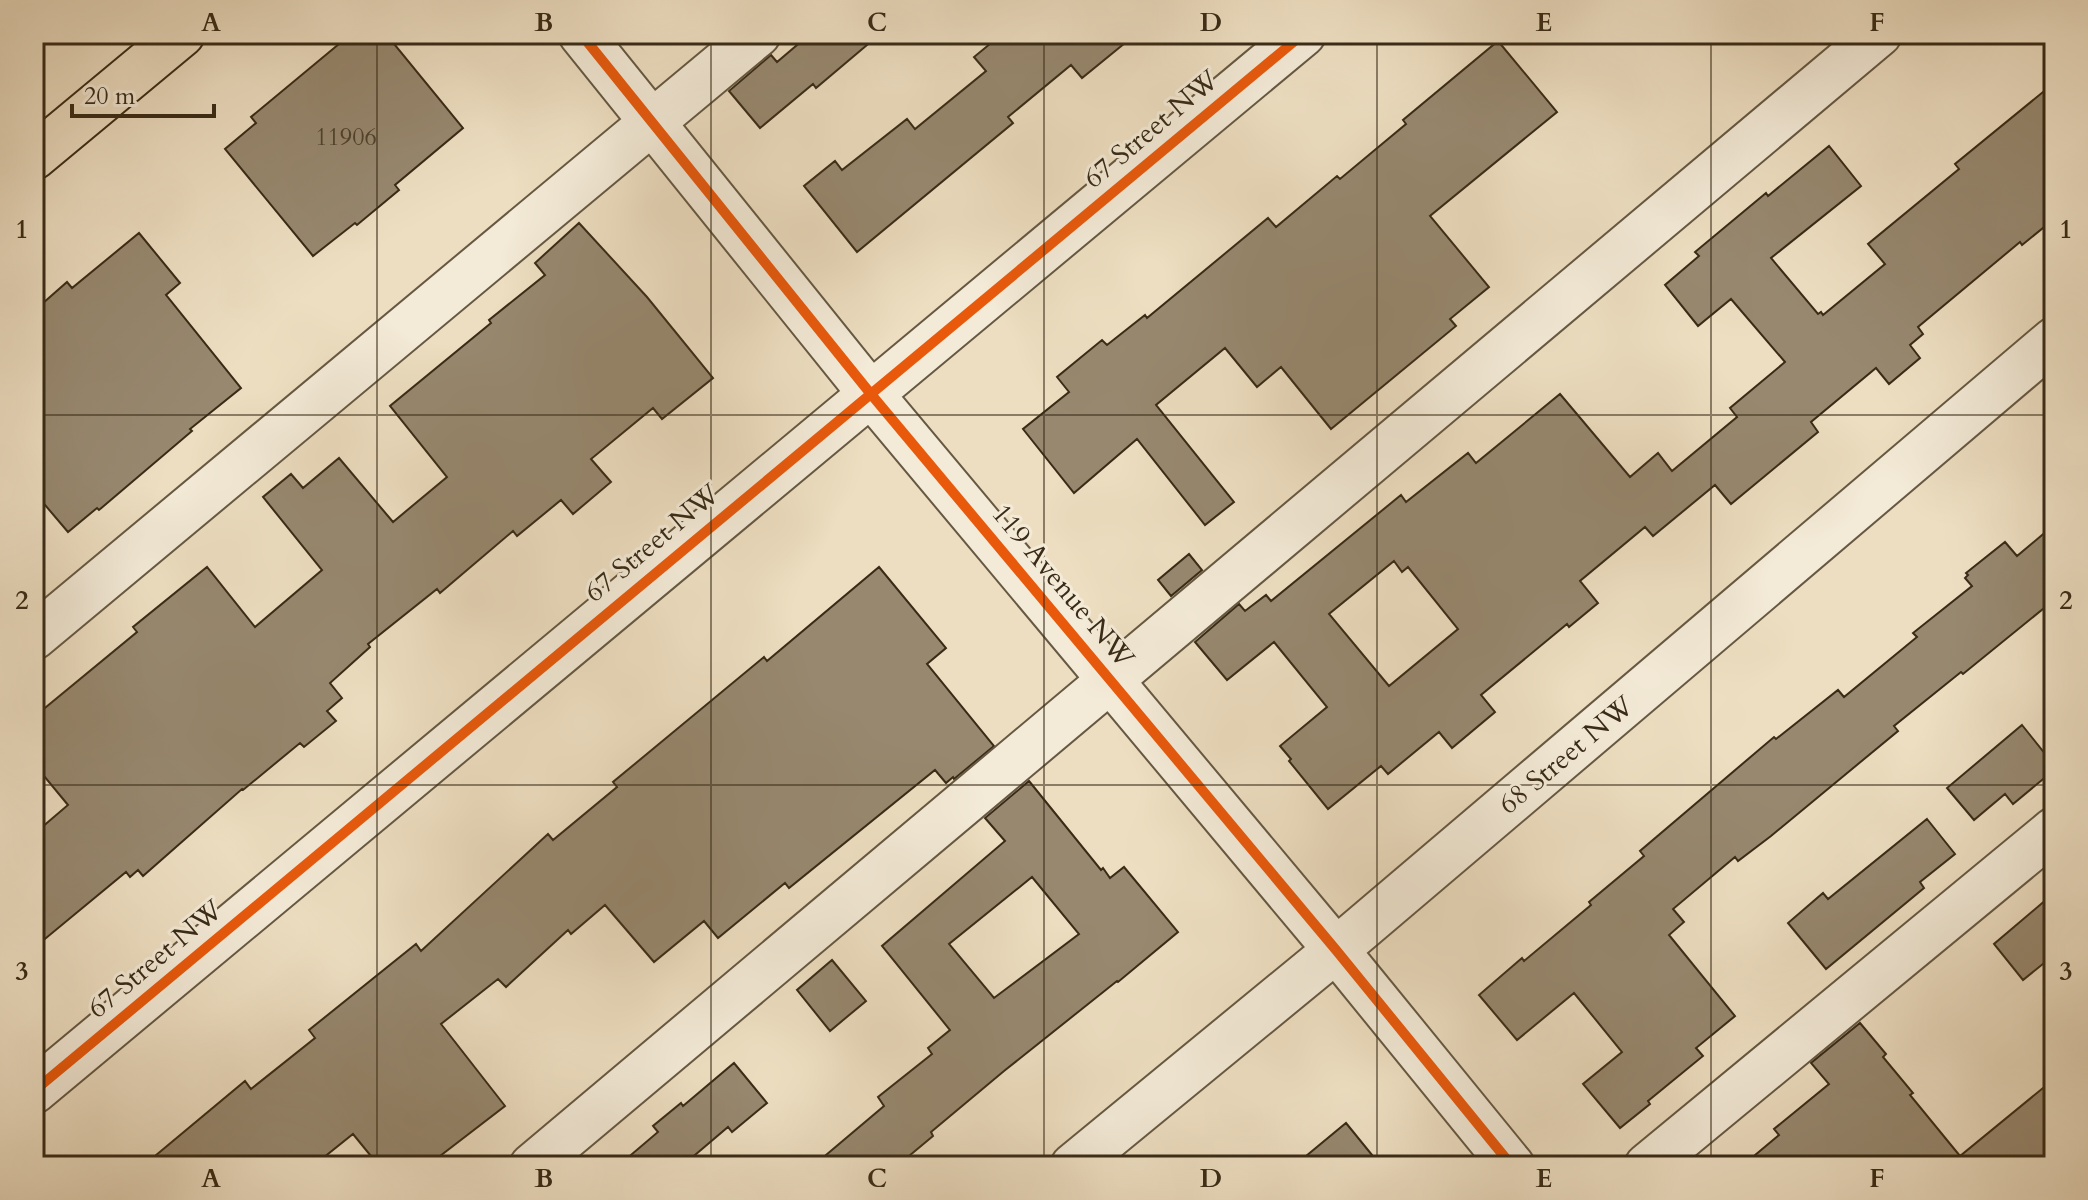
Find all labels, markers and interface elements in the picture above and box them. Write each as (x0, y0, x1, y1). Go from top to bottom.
text: A (201, 5, 221, 40)
text: B (535, 5, 553, 40)
text: C (867, 5, 887, 40)
text: D (1200, 5, 1222, 40)
text: E (1536, 5, 1552, 40)
text: F (1869, 5, 1885, 40)
street label: 67 Street NW (1075, 61, 1227, 197)
scale bar (72, 68, 214, 118)
text: 20 m (84, 80, 136, 113)
house number: 11906 (315, 121, 377, 154)
text: 1 (15, 212, 29, 247)
text: 1 (2059, 212, 2073, 247)
street label: 67 Street NW (576, 475, 728, 611)
street label: 119 Avenue NW (983, 496, 1143, 676)
text: 2 (15, 583, 29, 618)
text: 2 (2059, 583, 2073, 618)
street label: 68 Street NW (1490, 687, 1642, 823)
street label: 67 Street NW (79, 891, 231, 1027)
text: 3 (15, 954, 29, 989)
text: 3 (2059, 954, 2073, 989)
text: A (201, 1161, 221, 1196)
text: B (535, 1161, 553, 1196)
text: C (867, 1161, 887, 1196)
text: D (1200, 1161, 1222, 1196)
text: E (1536, 1161, 1552, 1196)
text: F (1869, 1161, 1885, 1196)

